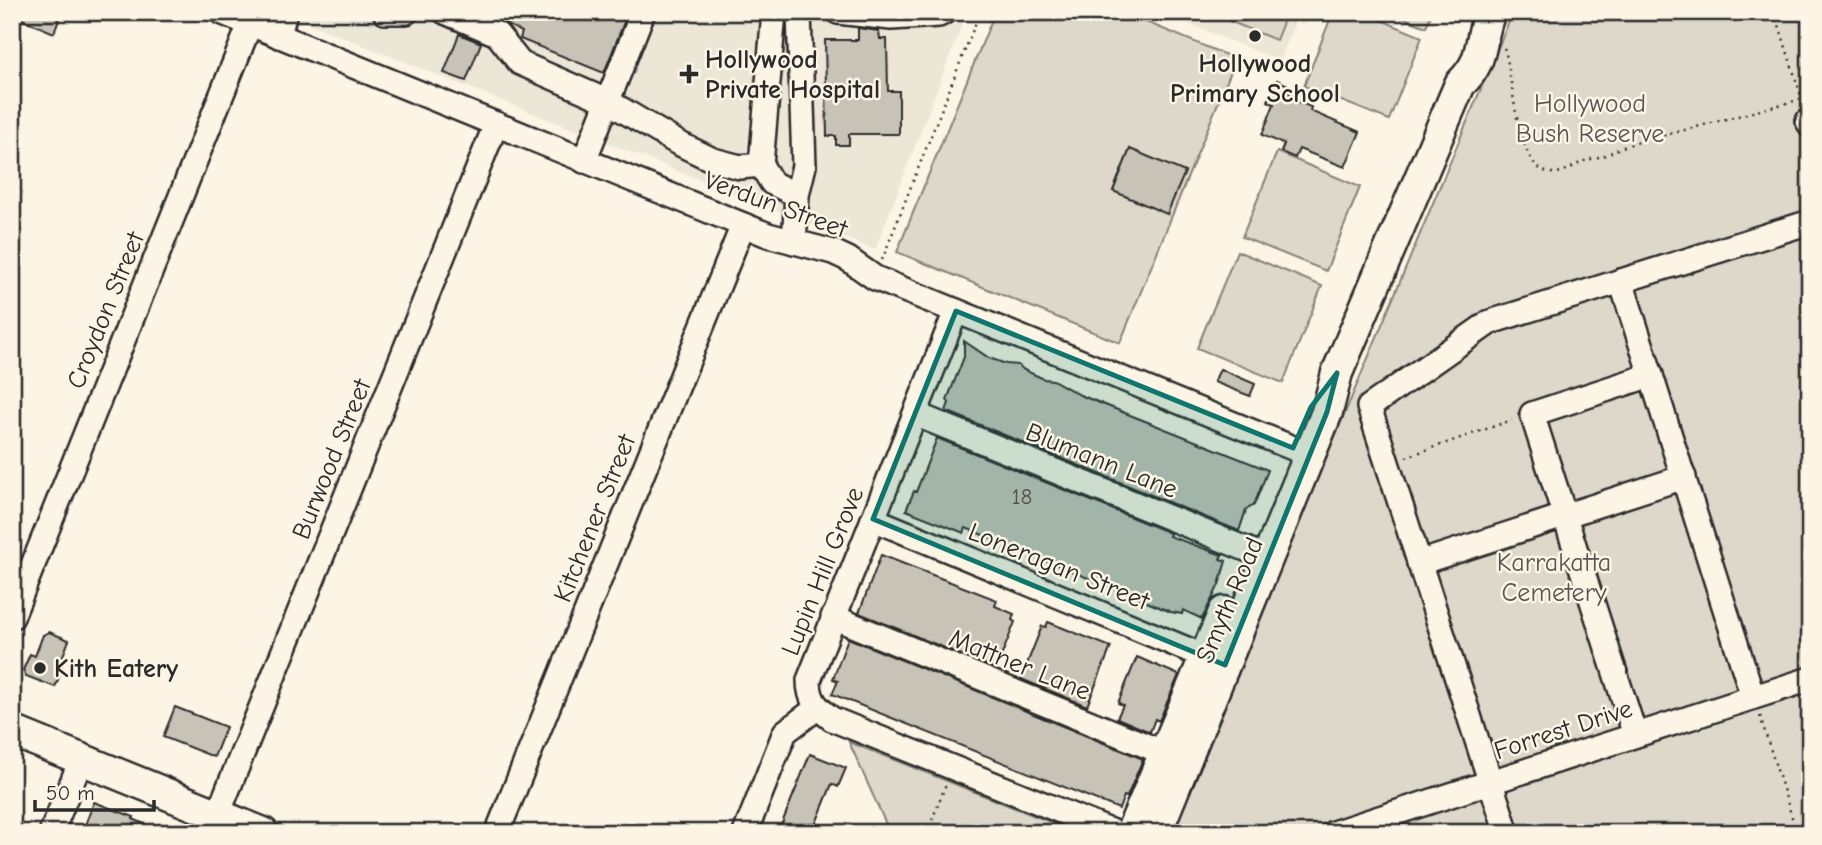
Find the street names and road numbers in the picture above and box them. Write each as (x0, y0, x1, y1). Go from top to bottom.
street label: Verdun Street (700, 165, 853, 245)
street label: Croydon Street (61, 226, 152, 393)
street label: Burwood Street (286, 374, 378, 544)
street label: Blumann Lane (1021, 417, 1182, 505)
street label: Kitchener Street (548, 429, 643, 607)
street label: Lupin Hill Grove (776, 483, 870, 660)
street label: Loneragan Street (964, 517, 1155, 617)
street label: Smyth Road (1190, 533, 1270, 668)
street label: Mattner Lane (945, 623, 1095, 707)
street label: Forrest Drive (1491, 694, 1636, 766)

